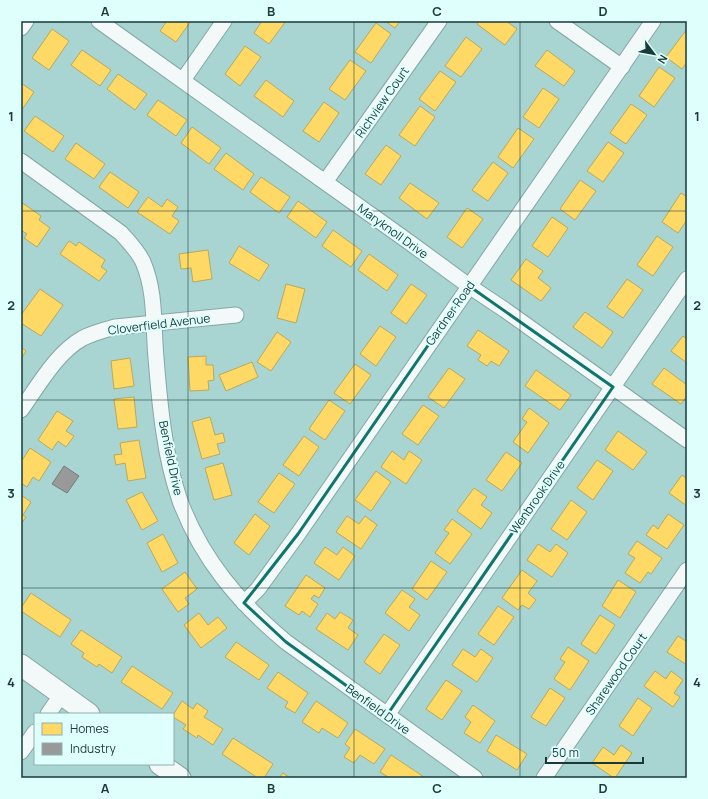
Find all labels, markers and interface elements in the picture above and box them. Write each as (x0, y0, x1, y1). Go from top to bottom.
text: A (101, 2, 110, 20)
text: B (267, 2, 275, 20)
text: C (432, 2, 442, 20)
text: D (598, 2, 608, 20)
north arrow (634, 34, 674, 74)
text: N (654, 52, 671, 67)
street label: Richview Court (351, 63, 413, 141)
text: 1 (8, 107, 14, 125)
text: 1 (694, 107, 700, 125)
street label: Maryknoll Drive (354, 200, 432, 262)
street label: Gardner Road (421, 277, 479, 349)
text: 2 (7, 296, 15, 314)
text: 2 (693, 296, 701, 314)
street label: Cloverfield Avenue (107, 309, 211, 339)
street label: Benfield Drive (155, 419, 187, 497)
street label: Wenbrook Drive (505, 457, 569, 537)
text: 3 (7, 484, 15, 502)
text: 3 (693, 484, 701, 502)
street label: Sharewood Court (581, 629, 651, 719)
text: 4 (7, 673, 15, 691)
text: 4 (693, 673, 701, 691)
street label: Benfield Drive (342, 680, 414, 738)
legend (34, 713, 174, 765)
text: Homes (70, 720, 109, 737)
scale bar (546, 739, 643, 765)
text: Industry (70, 740, 116, 757)
text: 50 m (552, 744, 579, 761)
text: A (101, 779, 110, 797)
text: B (267, 779, 275, 797)
text: C (432, 779, 442, 797)
text: D (598, 779, 608, 797)

